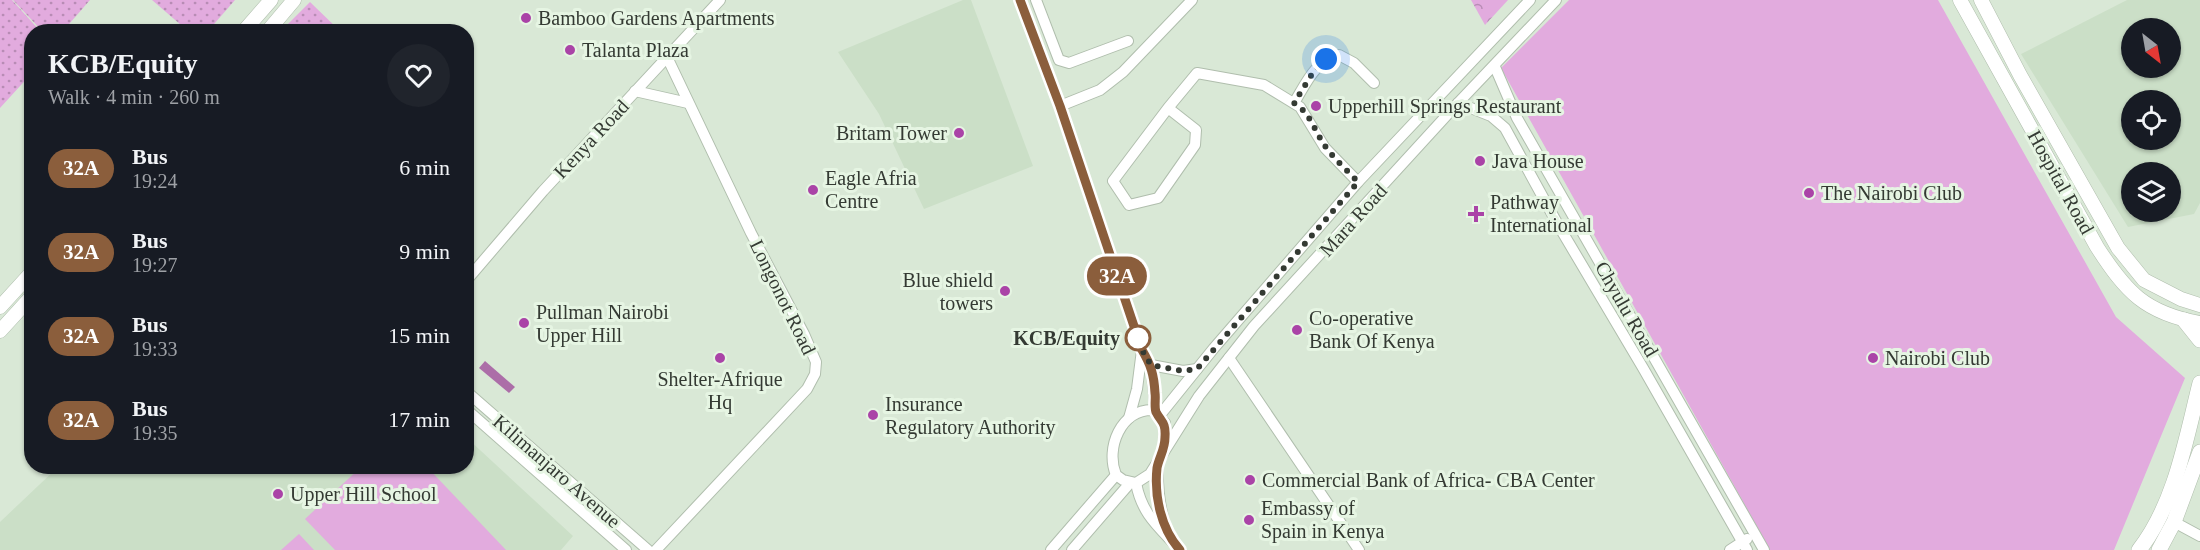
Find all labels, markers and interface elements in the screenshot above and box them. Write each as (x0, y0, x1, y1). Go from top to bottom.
place label: Bamboo Gardens Apartments (538, 7, 775, 30)
marker: Bamboo Gardens Apartments (519, 11, 533, 25)
north arrow (2121, 18, 2181, 78)
map controls (2121, 18, 2181, 222)
place label: Talanta Plaza (582, 39, 689, 61)
marker: Talanta Plaza (563, 43, 577, 57)
button: heart (387, 44, 450, 107)
your location (1311, 44, 1341, 74)
text: KCB/Equity (48, 48, 197, 79)
text: Walk · 4 min · 260 m (48, 86, 220, 108)
button: locate (2121, 90, 2181, 150)
street label: Kenya Road (549, 95, 634, 184)
place label: Upperhill Springs Restaurant (1328, 95, 1562, 118)
marker: Upperhill Springs Restaurant (1309, 99, 1323, 113)
place label: Britam Tower (836, 122, 947, 144)
marker: Britam Tower (952, 126, 966, 140)
street label: Hospital Road (2023, 126, 2098, 238)
text: Bus (132, 144, 167, 169)
place label: Java House (1492, 150, 1584, 172)
marker: Java House (1473, 154, 1487, 168)
text: 6 min (399, 155, 450, 180)
text: 32A (63, 156, 99, 180)
button: layers (2121, 162, 2181, 222)
place label: Eagle Afria Centre (825, 167, 917, 212)
text: 19:24 (132, 170, 178, 192)
street label: Mara Road (1315, 179, 1391, 261)
place label: The Nairobi Club (1821, 182, 1962, 204)
marker: Eagle Afria Centre (806, 183, 820, 197)
marker: The Nairobi Club (1802, 186, 1816, 200)
place label: Pathway International (1490, 191, 1593, 236)
marker: Pathway International (1467, 205, 1485, 223)
text: Bus (132, 228, 167, 253)
street label: Longonot Road (745, 236, 820, 358)
text: 9 min (399, 239, 450, 264)
text: 32A (63, 240, 99, 264)
text: 19:27 (132, 254, 178, 276)
line badge: 32A (1082, 256, 1152, 296)
street label: Chyulu Road (1590, 258, 1663, 361)
text: 32A (1099, 264, 1135, 288)
place label: Blue shield towers (902, 269, 993, 314)
marker: Blue shield towers (998, 284, 1012, 298)
place label: Pullman Nairobi Upper Hill (536, 301, 669, 347)
place label: Co-operative Bank Of Kenya (1309, 307, 1435, 353)
text: Bus (132, 312, 167, 337)
marker: Pullman Nairobi Upper Hill (517, 316, 531, 330)
text: 15 min (388, 323, 450, 348)
marker: Co-operative Bank Of Kenya (1290, 323, 1304, 337)
text: 32A (63, 324, 99, 348)
marker: KCB/Equity (1125, 325, 1151, 351)
place label: KCB/Equity (1013, 327, 1120, 350)
text: 19:33 (132, 338, 178, 360)
place label: Nairobi Club (1885, 347, 1990, 369)
marker: Shelter-Afrique Hq (713, 351, 727, 365)
marker: Nairobi Club (1866, 351, 1880, 365)
place label: Shelter-Afrique Hq (657, 368, 783, 414)
place label: Insurance Regulatory Authority (885, 393, 1056, 439)
text: Bus (132, 396, 167, 421)
text: 17 min (388, 407, 450, 432)
text: 32A (63, 408, 99, 432)
marker: Insurance Regulatory Authority (866, 408, 880, 422)
street label: Kilimanjaro Avenue (488, 410, 625, 533)
text: 19:35 (132, 422, 178, 444)
place label: Commercial Bank of Africa- CBA Center (1262, 469, 1595, 491)
marker: Commercial Bank of Africa- CBA Center (1243, 473, 1257, 487)
place label: Upper Hill School (290, 483, 437, 506)
marker: Upper Hill School (271, 487, 285, 501)
place label: Embassy of Spain in Kenya (1261, 497, 1384, 543)
marker: Embassy of Spain in Kenya (1242, 513, 1256, 527)

